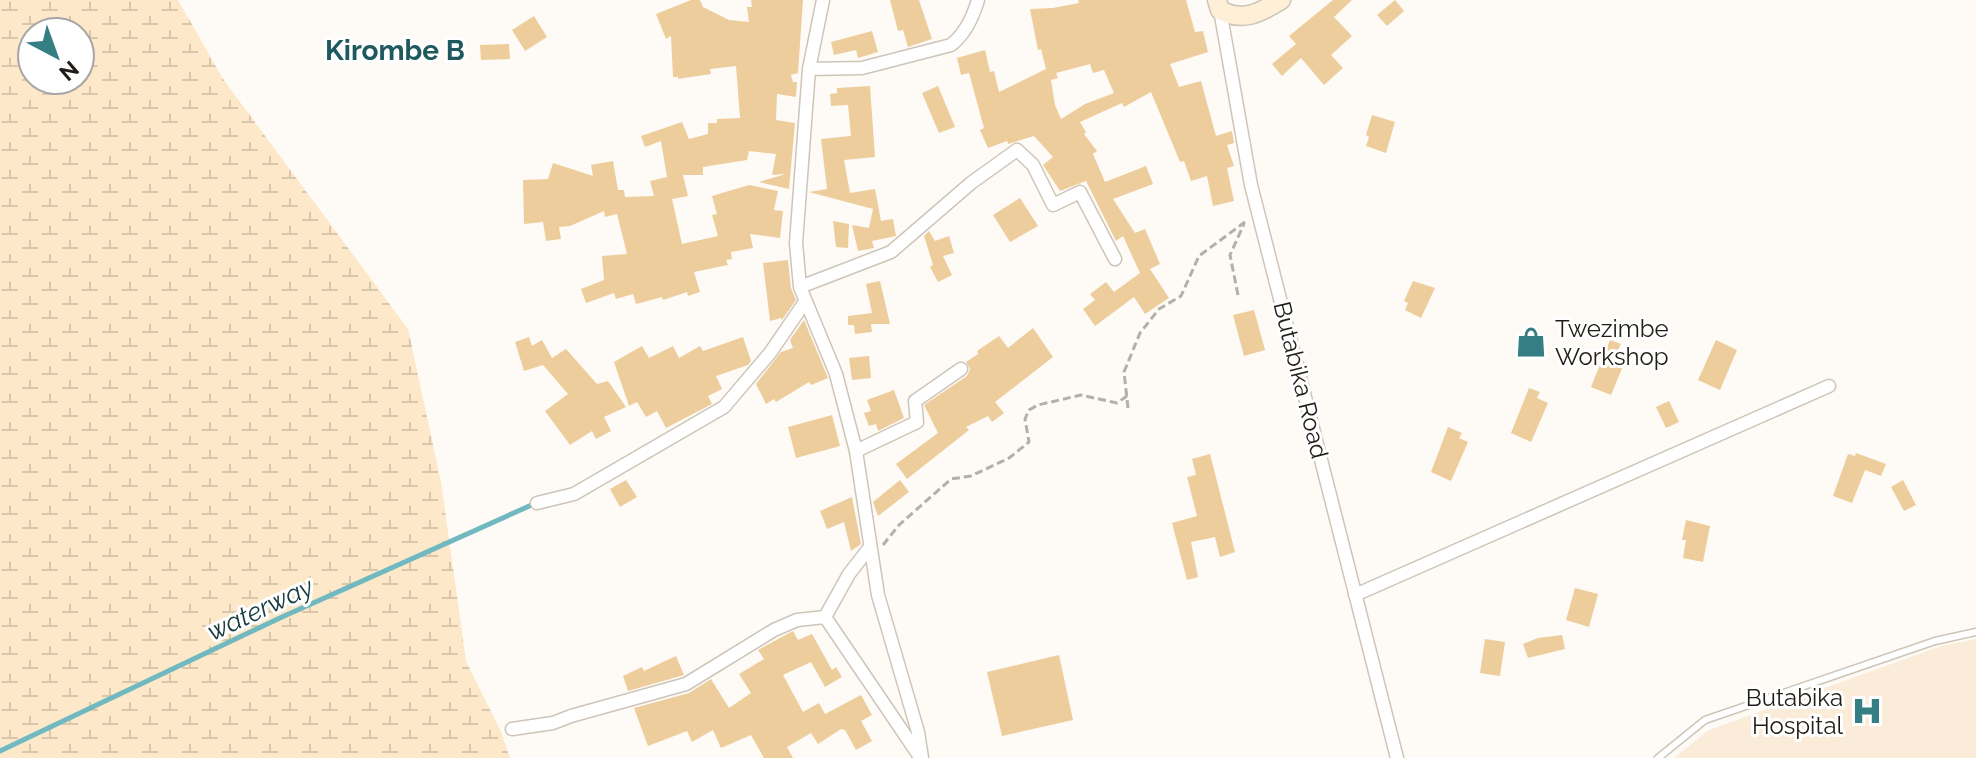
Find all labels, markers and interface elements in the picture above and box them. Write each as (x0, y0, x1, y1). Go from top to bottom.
north arrow (16, 16, 96, 96)
district label: Kirombe B (325, 34, 465, 67)
text: N (54, 56, 84, 86)
street label: Butabika Road (1267, 298, 1335, 462)
place label: Twezimbe Workshop (1555, 314, 1669, 371)
shop icon: Twezimbe Workshop (1514, 325, 1548, 359)
water label: waterway (202, 571, 319, 647)
place label: Butabika Hospital (1746, 683, 1843, 740)
hospital icon: Butabika Hospital (1850, 694, 1884, 728)

